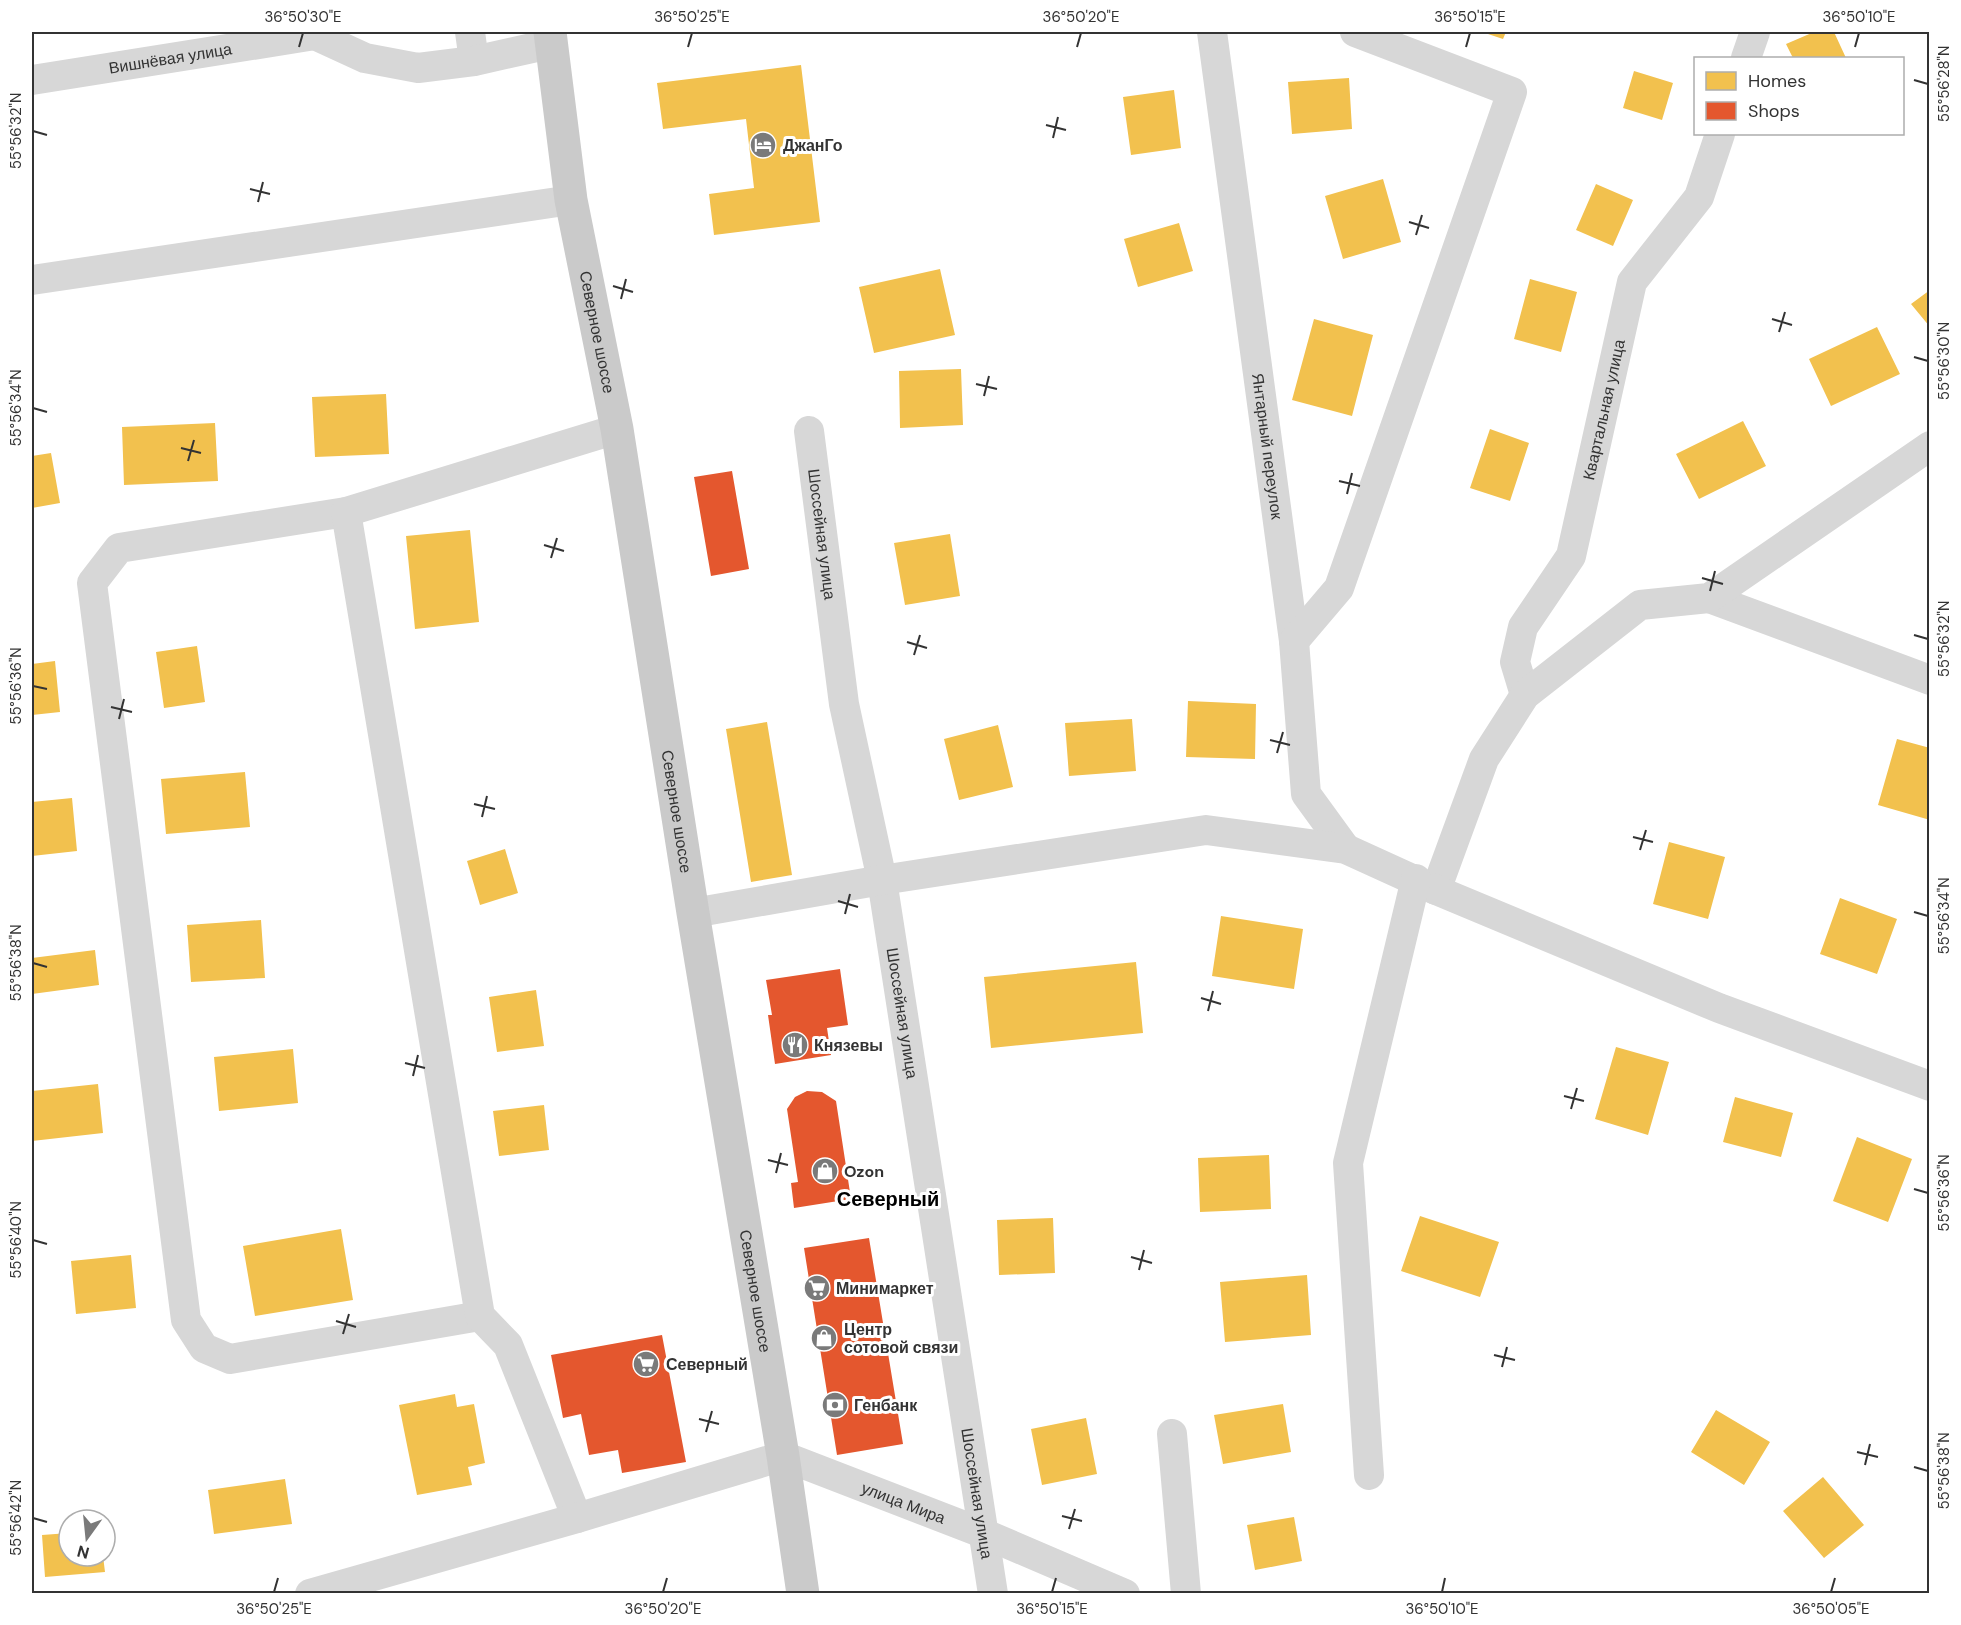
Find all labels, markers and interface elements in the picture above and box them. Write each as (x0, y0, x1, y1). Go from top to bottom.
text: 36°50'30"E (264, 7, 342, 27)
text: 36°50'25"E (654, 7, 730, 27)
text: 36°50'20"E (1043, 7, 1119, 27)
text: 36°50'15"E (1434, 7, 1506, 27)
text: 36°50'10"E (1822, 7, 1896, 27)
street label: Вишнёвая улица (107, 38, 234, 79)
text: 55°56'28"N (1934, 46, 1954, 122)
legend (1694, 57, 1904, 135)
text: Homes (1748, 69, 1806, 93)
text: 55°56'32"N (6, 93, 26, 169)
text: Shops (1748, 99, 1800, 123)
hotel icon: ДжанГо (748, 130, 778, 160)
place label: ДжанГо (783, 135, 843, 156)
street label: Северное шоссе (575, 269, 620, 395)
text: 55°56'30"N (1934, 322, 1954, 400)
street label: Квартальная улица (1578, 337, 1630, 482)
text: 55°56'34"N (6, 369, 26, 447)
street label: Янтарный переулок (1247, 372, 1288, 522)
street label: Шоссейная улица (803, 467, 841, 601)
text: 55°56'32"N (1934, 601, 1954, 677)
text: 55°56'36"N (6, 647, 26, 725)
street label: Северное шоссе (657, 749, 697, 875)
text: 55°56'34"N (1934, 877, 1954, 955)
text: 55°56'38"N (6, 924, 26, 1002)
street label: Шоссейная улица (882, 946, 923, 1080)
restaurant icon: Князевы (780, 1030, 810, 1060)
place label: Князевы (814, 1035, 883, 1056)
text: 55°56'36"N (1934, 1154, 1954, 1232)
shop icon: Ozon (810, 1156, 840, 1186)
place label: Ozon (844, 1161, 884, 1182)
district label: Северный (837, 1186, 939, 1212)
text: 55°56'40"N (6, 1201, 26, 1279)
street label: Северное шоссе (735, 1228, 776, 1354)
supermarket icon: Минимаркет (802, 1273, 832, 1303)
place label: Минимаркет (836, 1278, 934, 1299)
place label: Центр сотовой связи (844, 1319, 958, 1358)
shop icon: Центр сотовой связи (809, 1323, 839, 1353)
supermarket icon: Северный (631, 1349, 661, 1379)
place label: Северный (666, 1354, 748, 1375)
bank icon: Генбанк (820, 1390, 850, 1420)
place label: Генбанк (854, 1395, 918, 1416)
street label: Шоссейная улица (956, 1427, 997, 1560)
text: 55°56'38"N (1934, 1432, 1954, 1510)
street label: улица Мира (858, 1477, 948, 1529)
text: 55°56'42"N (6, 1480, 26, 1556)
north arrow (57, 1508, 117, 1568)
text: N (75, 1540, 92, 1564)
text: 36°50'25"E (236, 1599, 312, 1619)
text: 36°50'20"E (625, 1599, 701, 1619)
text: 36°50'15"E (1016, 1599, 1088, 1619)
text: 36°50'10"E (1405, 1599, 1479, 1619)
text: 36°50'05"E (1792, 1599, 1870, 1619)

